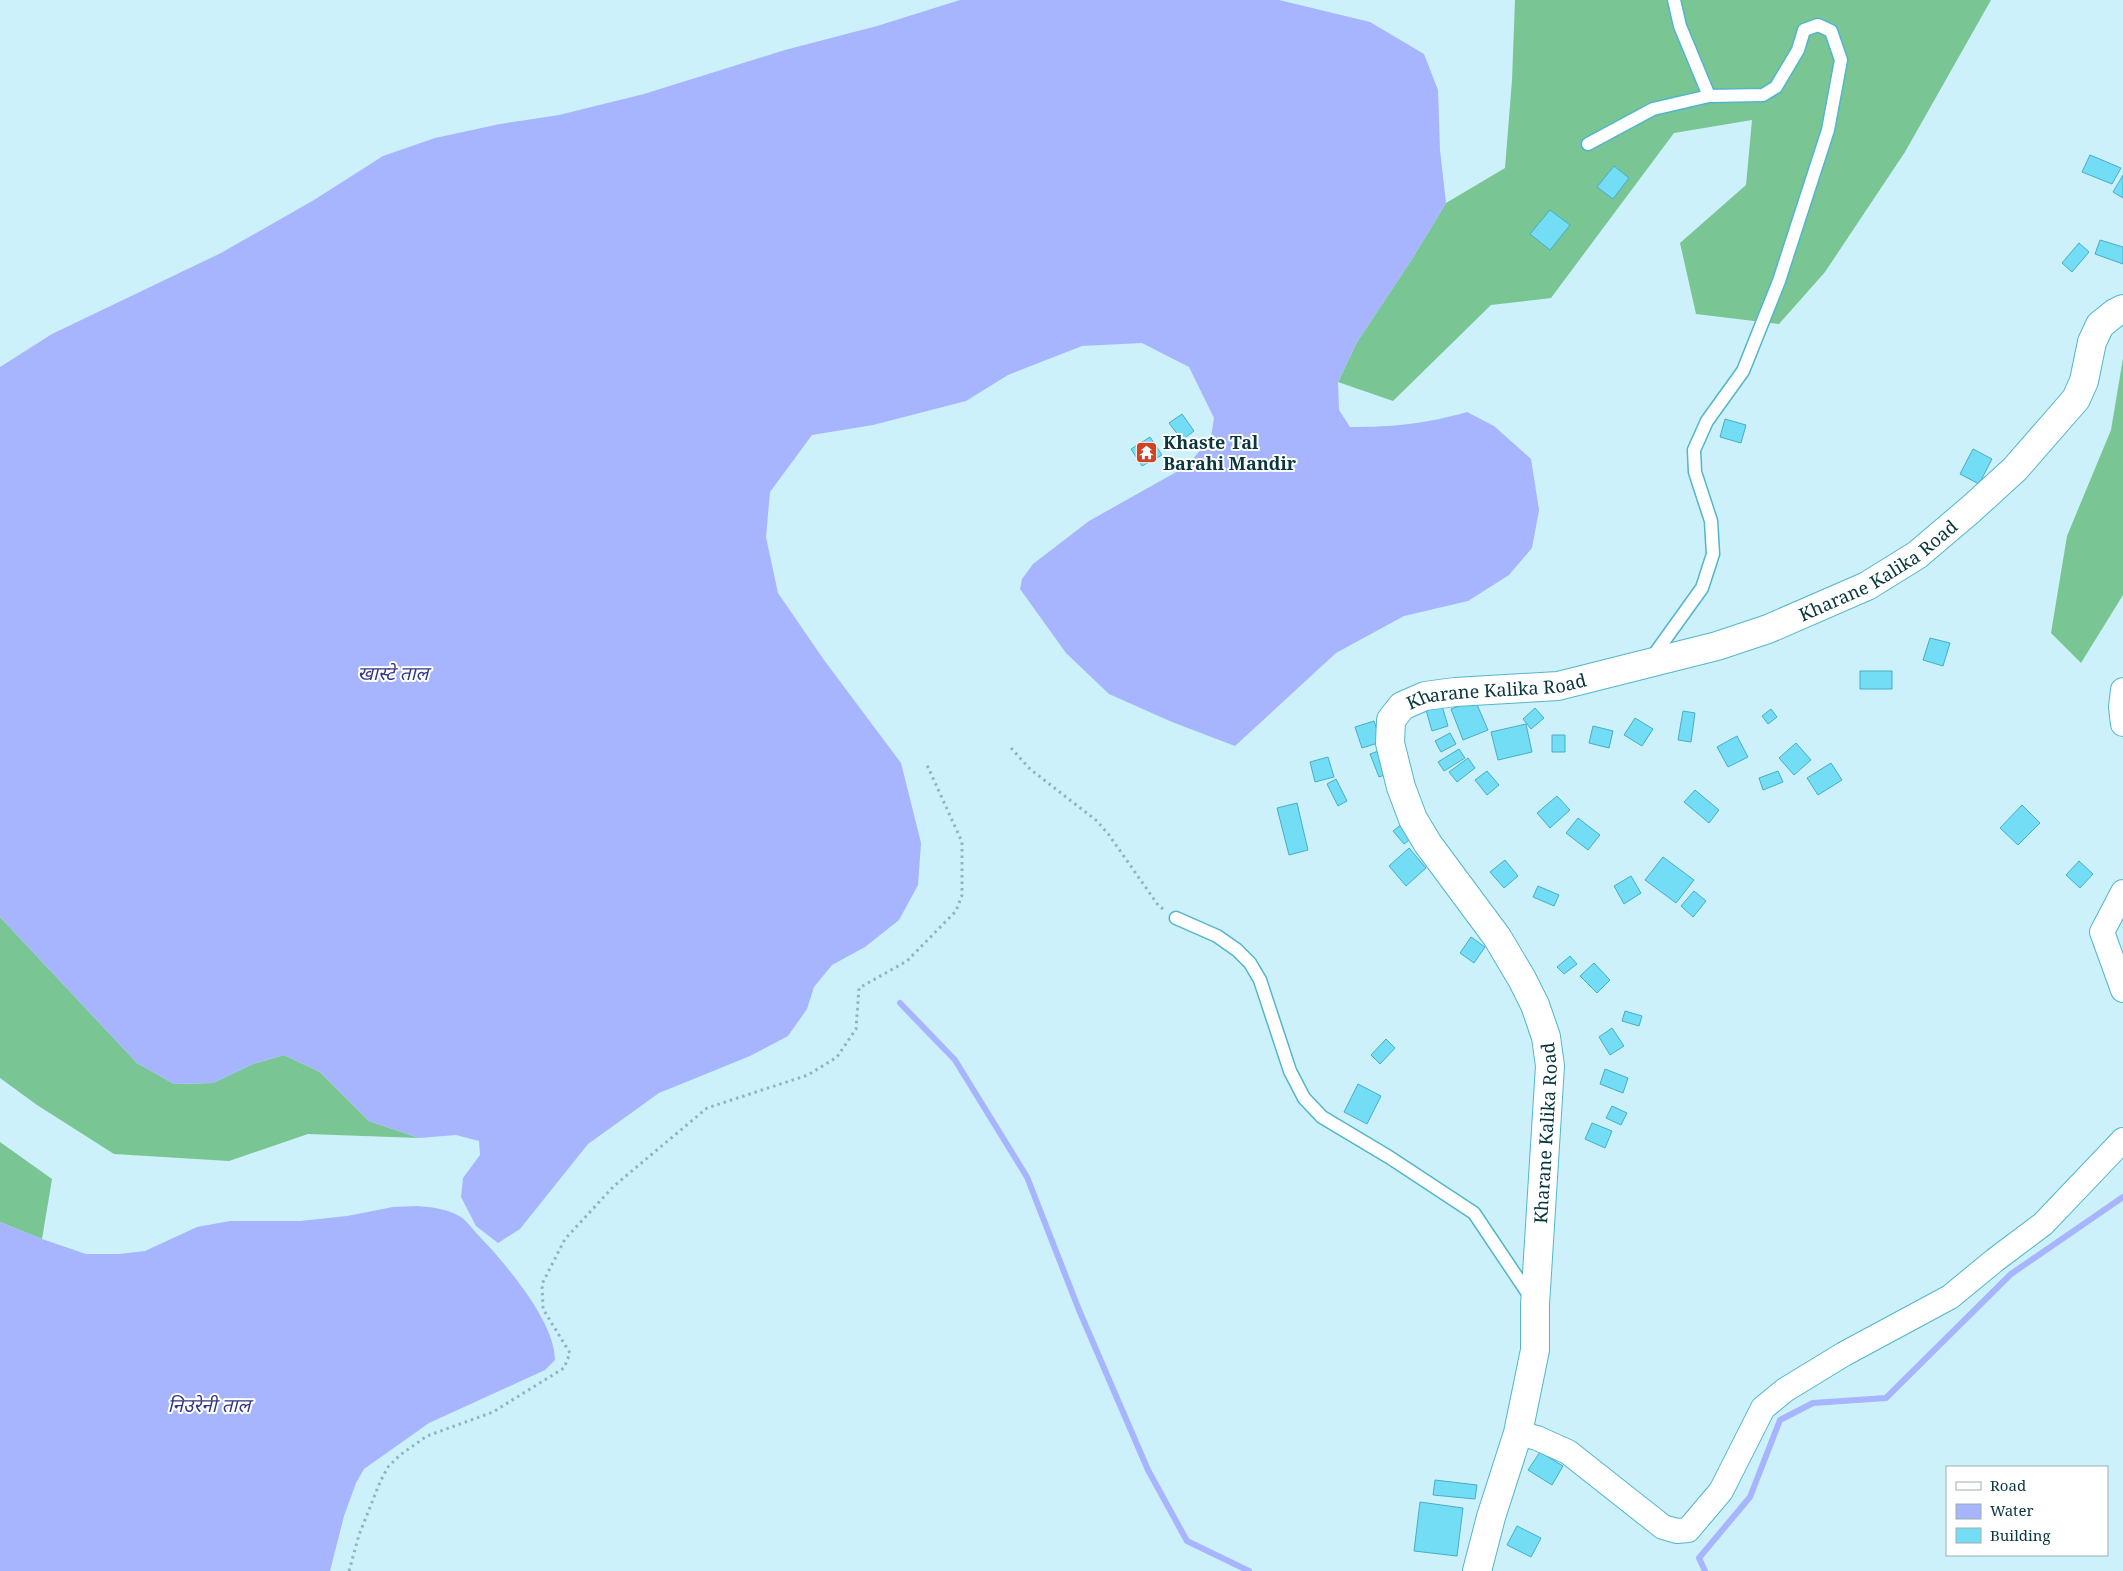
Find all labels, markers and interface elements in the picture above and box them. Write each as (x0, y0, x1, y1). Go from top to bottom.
place label: Khaste Tal Barahi Mandir (1163, 430, 1297, 475)
temple icon: Khaste Tal Barahi Mandir (1135, 440, 1159, 464)
street label: Kharane Kalika Road (1795, 514, 1962, 626)
water label: खास्टे ताल (357, 660, 433, 686)
street label: Kharane Kalika Road (1403, 667, 1589, 715)
street label: Kharane Kalika Road (1528, 1041, 1562, 1224)
water label: निउरेनी ताल (168, 1392, 254, 1418)
legend (1946, 1466, 2108, 1556)
text: Road (1990, 1475, 2026, 1495)
text: Water (1990, 1500, 2033, 1520)
text: Building (1990, 1525, 2051, 1545)

